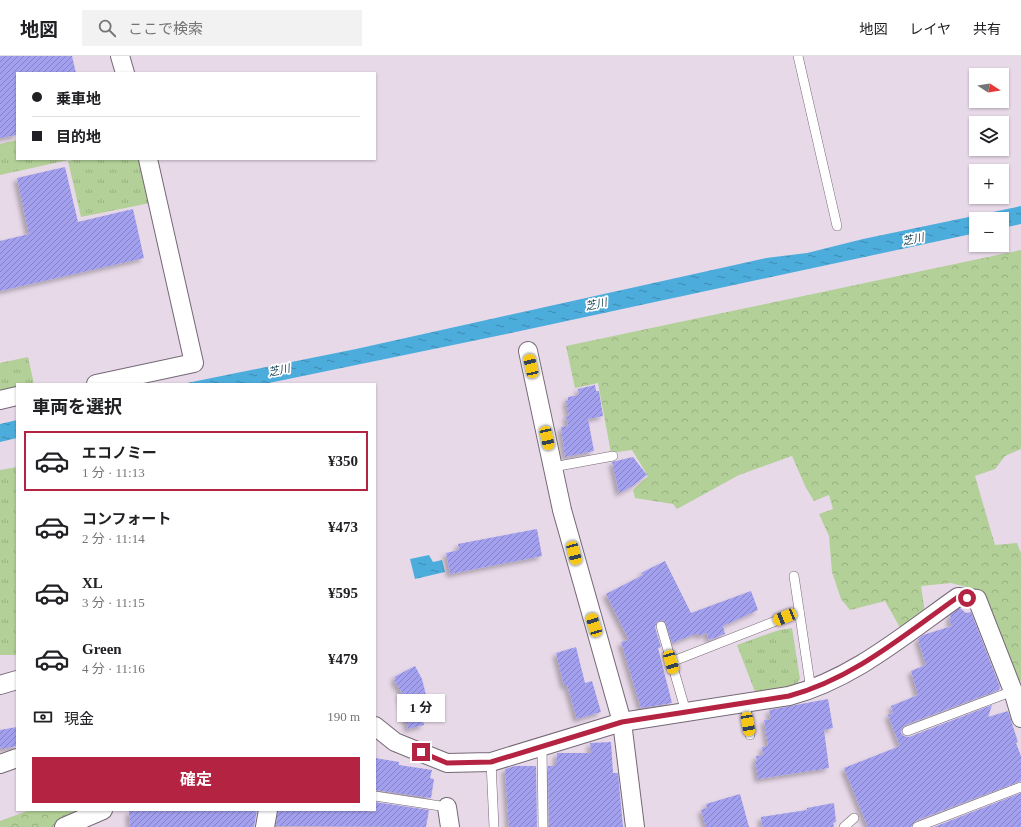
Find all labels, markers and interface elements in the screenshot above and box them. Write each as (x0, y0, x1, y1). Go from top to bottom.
search box (82, 10, 362, 46)
icon: search (96, 17, 118, 39)
text: 地図 (20, 19, 58, 40)
text: ここで検索 (128, 21, 203, 37)
text: 地図 (859, 22, 887, 37)
text: レイヤ (909, 22, 951, 37)
text: 共有 (973, 22, 1001, 37)
north arrow (969, 68, 1009, 108)
map controls (969, 68, 1009, 252)
text: 乗車地 (56, 91, 101, 107)
button: layers (969, 116, 1009, 156)
text: 目的地 (56, 129, 101, 145)
button: + (969, 164, 1009, 204)
button: − (969, 212, 1009, 252)
water label: 芝川 (901, 231, 926, 247)
water label: 芝川 (584, 296, 609, 312)
car (522, 353, 540, 379)
water label: 芝川 (267, 362, 292, 378)
text: 車両を選択 (32, 397, 122, 417)
car (539, 425, 555, 451)
icon: car (34, 443, 70, 479)
text: エコノミー (82, 445, 157, 461)
text: ¥350 (328, 453, 358, 469)
text: 1 分 · 11:13 (82, 465, 145, 480)
icon: car (34, 509, 70, 545)
text: コンフォート (82, 511, 172, 527)
text: ¥473 (328, 519, 358, 535)
text: 2 分 · 11:14 (82, 531, 145, 546)
car (565, 540, 583, 566)
icon: car (34, 575, 70, 611)
text: XL (82, 575, 103, 591)
text: ¥595 (328, 585, 358, 601)
route start (958, 589, 976, 607)
text: 3 分 · 11:15 (82, 595, 145, 610)
car (772, 607, 798, 627)
car (585, 612, 603, 638)
icon: car (34, 641, 70, 677)
text: Green (82, 641, 122, 657)
car (662, 649, 680, 675)
text: ¥479 (328, 651, 358, 667)
text: 4 分 · 11:16 (82, 661, 145, 676)
callout: 1 分 (397, 694, 445, 722)
text: 1 分 (410, 700, 432, 715)
icon: cash (32, 706, 54, 728)
text: 190 m (327, 709, 360, 724)
text: 現金 (64, 711, 94, 727)
car (740, 711, 756, 737)
route end (412, 743, 430, 761)
button: 確定 (32, 757, 360, 803)

